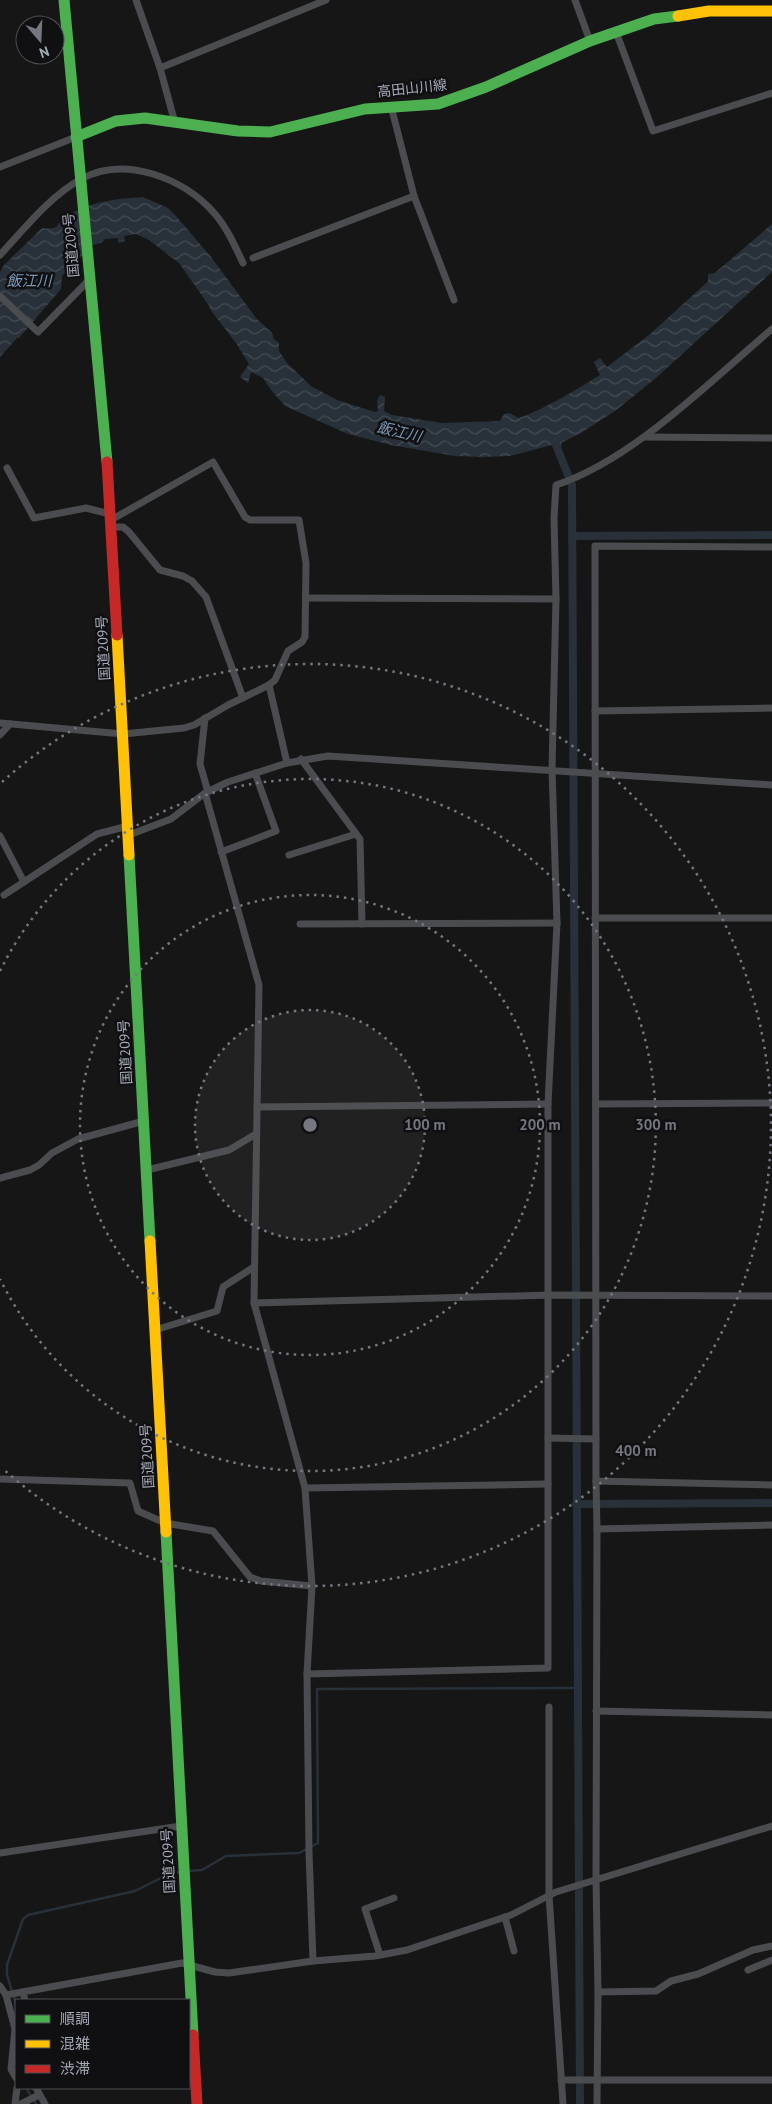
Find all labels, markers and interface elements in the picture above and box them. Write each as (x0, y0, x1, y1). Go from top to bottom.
north arrow (15, 15, 65, 65)
text: N (37, 42, 52, 62)
street label: 高田山川線 (376, 75, 448, 101)
street label: 国道209号 (59, 212, 83, 278)
water label: 飯江川 (6, 271, 53, 290)
water label: 飯江川 (375, 417, 425, 446)
street label: 国道209号 (92, 615, 114, 681)
street label: 国道209号 (114, 1019, 136, 1085)
text: 100 m (404, 1115, 446, 1134)
text: 200 m (519, 1115, 561, 1134)
text: 300 m (635, 1115, 677, 1134)
centre of rings (301, 1116, 319, 1134)
street label: 国道209号 (136, 1423, 158, 1489)
text: 400 m (615, 1441, 657, 1460)
street label: 国道209号 (157, 1828, 179, 1894)
legend (15, 1999, 190, 2089)
text: 順調 (60, 2009, 90, 2028)
text: 混雑 (60, 2034, 90, 2053)
text: 渋滞 (60, 2059, 90, 2078)

